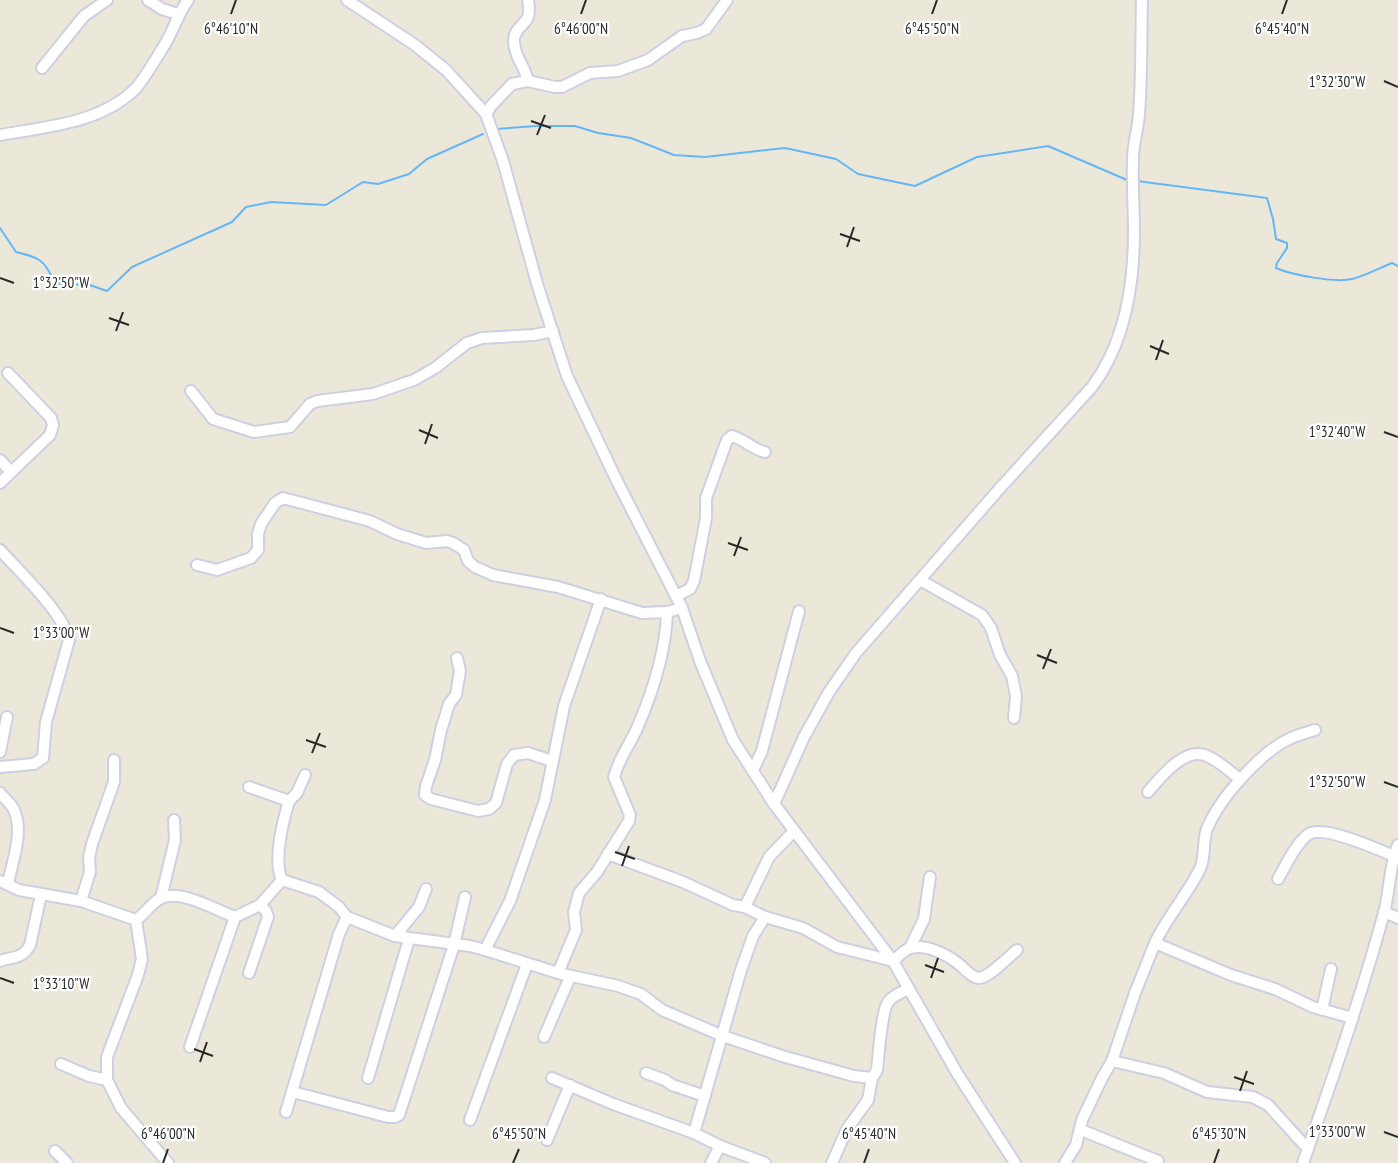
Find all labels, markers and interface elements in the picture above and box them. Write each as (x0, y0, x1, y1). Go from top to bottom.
text: 6°46'10"N (204, 19, 258, 38)
text: 6°46'00"N (554, 19, 608, 38)
text: 6°45'50"N (905, 19, 959, 38)
text: 6°45'40"N (1255, 19, 1309, 38)
text: 1°32'30"W (1309, 72, 1365, 91)
text: 1°32'50"W (33, 273, 89, 292)
text: 1°32'40"W (1309, 422, 1365, 441)
text: 1°33'00"W (33, 623, 89, 642)
text: 1°32'50"W (1309, 772, 1365, 791)
text: 1°33'10"W (33, 974, 89, 993)
text: 1°33'00"W (1309, 1122, 1365, 1141)
text: 6°46'00"N (141, 1124, 195, 1143)
text: 6°45'50"N (492, 1124, 546, 1143)
text: 6°45'40"N (842, 1124, 896, 1143)
text: 6°45'30"N (1192, 1124, 1246, 1143)

